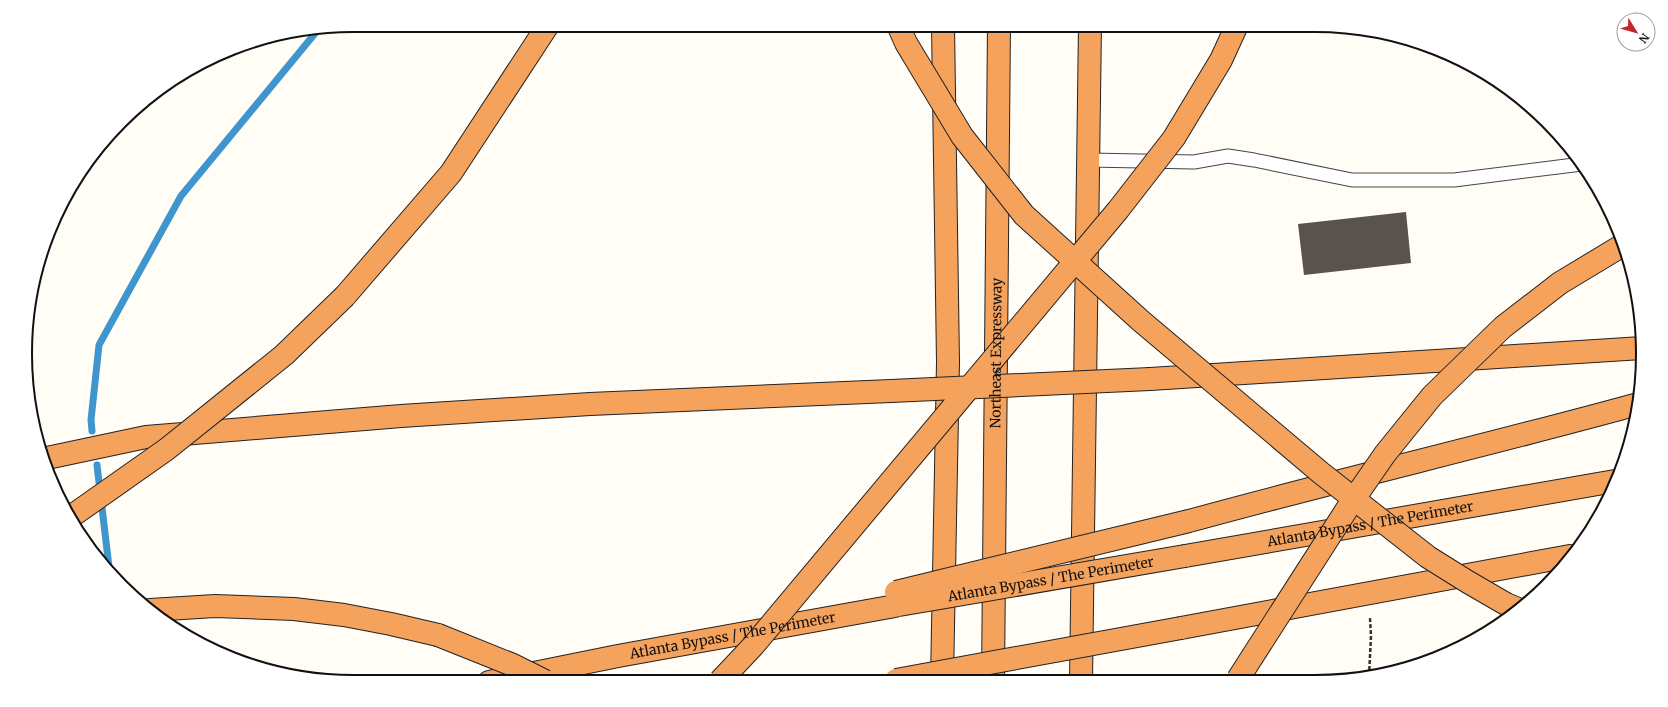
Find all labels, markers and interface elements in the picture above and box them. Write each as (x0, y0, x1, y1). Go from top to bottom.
north arrow (1616, 12, 1656, 52)
text: N (1636, 30, 1652, 46)
street label: Northeast Expressway (986, 277, 1006, 428)
street label: Atlanta Bypass / The Perimeter (1265, 497, 1475, 551)
street label: Atlanta Bypass / The Perimeter (945, 552, 1155, 606)
street label: Atlanta Bypass / The Perimeter (627, 608, 837, 663)

